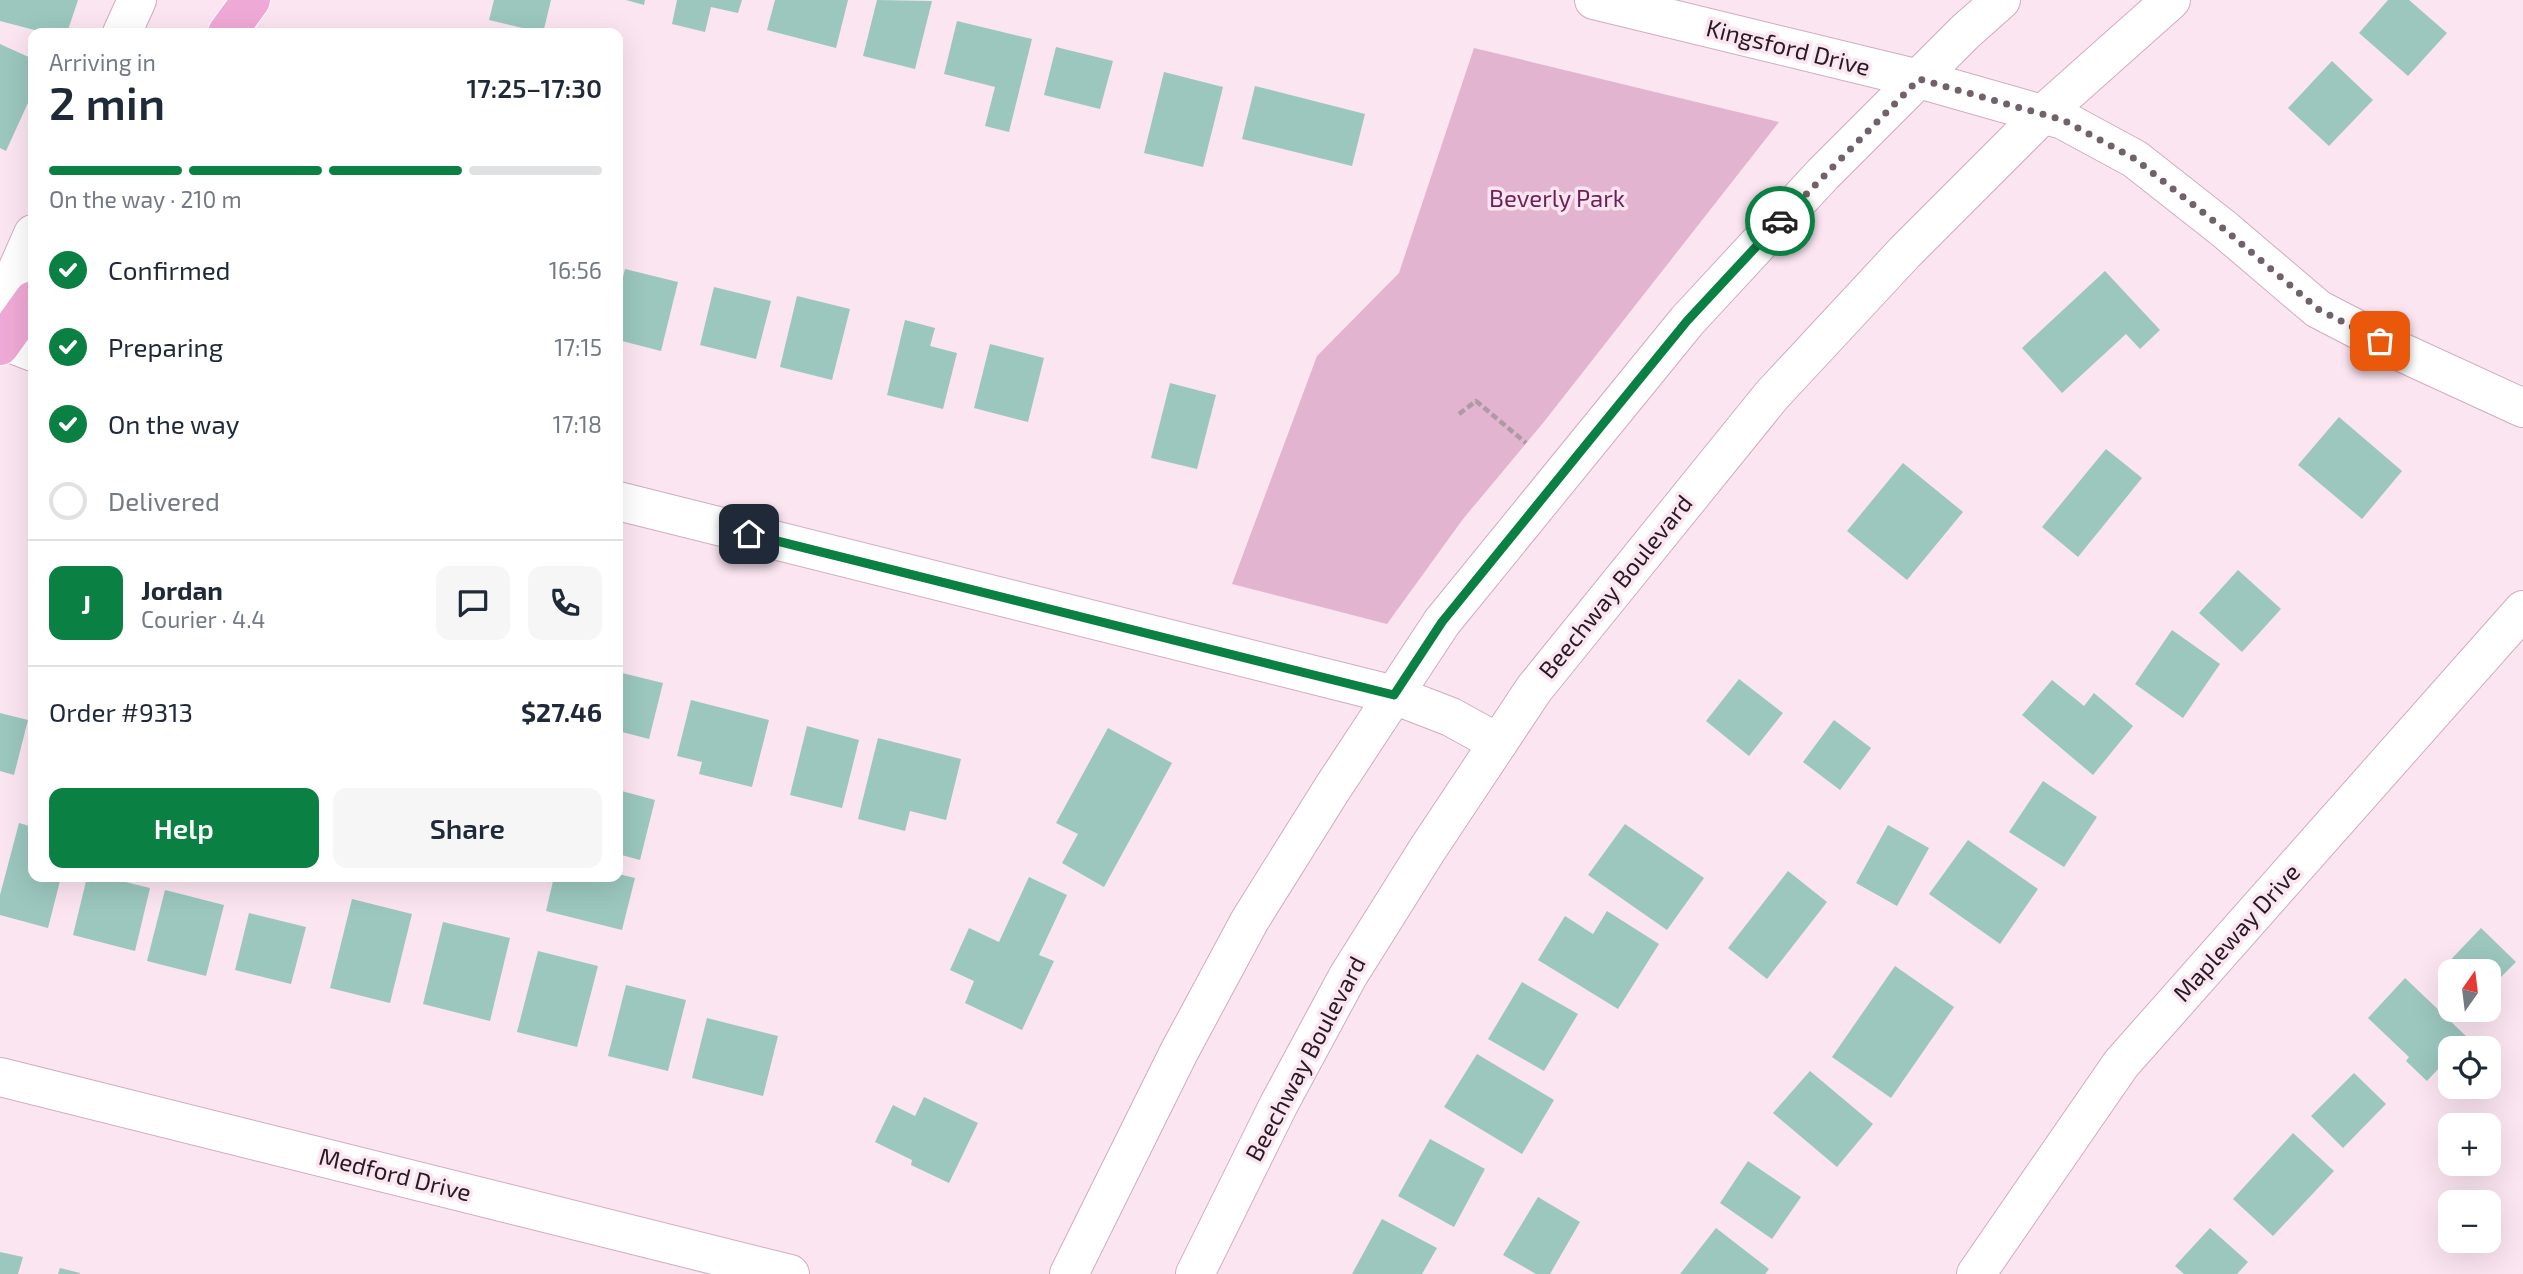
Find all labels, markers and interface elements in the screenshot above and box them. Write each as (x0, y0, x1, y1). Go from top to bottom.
street label: Kingsford Drive (1703, 12, 1873, 81)
text: Arriving in (49, 48, 156, 76)
text: 17:25–17:30 (466, 72, 602, 103)
text: 2 min (49, 74, 165, 129)
park label: Beverly Park (1489, 183, 1625, 212)
text: On the way · 210 m (49, 185, 242, 213)
courier (1745, 186, 1815, 256)
icon: car (1761, 202, 1799, 240)
icon: check (49, 251, 87, 289)
text: Confirmed (108, 254, 231, 285)
text: 16:56 (549, 256, 602, 284)
pin (2350, 311, 2410, 371)
icon: bag (2361, 322, 2399, 360)
icon: check (49, 328, 87, 366)
text: Preparing (108, 331, 223, 362)
text: 17:15 (554, 333, 602, 361)
icon: check (49, 405, 87, 443)
text: On the way (108, 408, 239, 439)
text: 17:18 (553, 410, 602, 438)
text: Delivered (108, 485, 220, 516)
street label: Beechway Boulevard (1532, 488, 1698, 684)
pin (719, 504, 779, 564)
icon: home (730, 515, 768, 553)
button: chat (436, 566, 510, 640)
button: phone (528, 566, 602, 640)
text: Jordan (141, 574, 223, 605)
text: J (81, 588, 91, 619)
text: Courier · 4.4 (141, 605, 265, 633)
text: Order #9313 (49, 696, 193, 727)
text: $27.46 (521, 696, 602, 727)
button: Help (49, 788, 319, 868)
button: Share (333, 788, 602, 868)
street label: Mapleway Drive (2166, 857, 2305, 1007)
street label: Beechway Boulevard (1238, 951, 1371, 1166)
north arrow (2438, 959, 2501, 1022)
map controls (2438, 959, 2501, 1253)
button: locate (2438, 1036, 2501, 1099)
button: + (2438, 1113, 2501, 1176)
street label: Medford Drive (316, 1141, 474, 1206)
button: − (2438, 1190, 2501, 1253)

